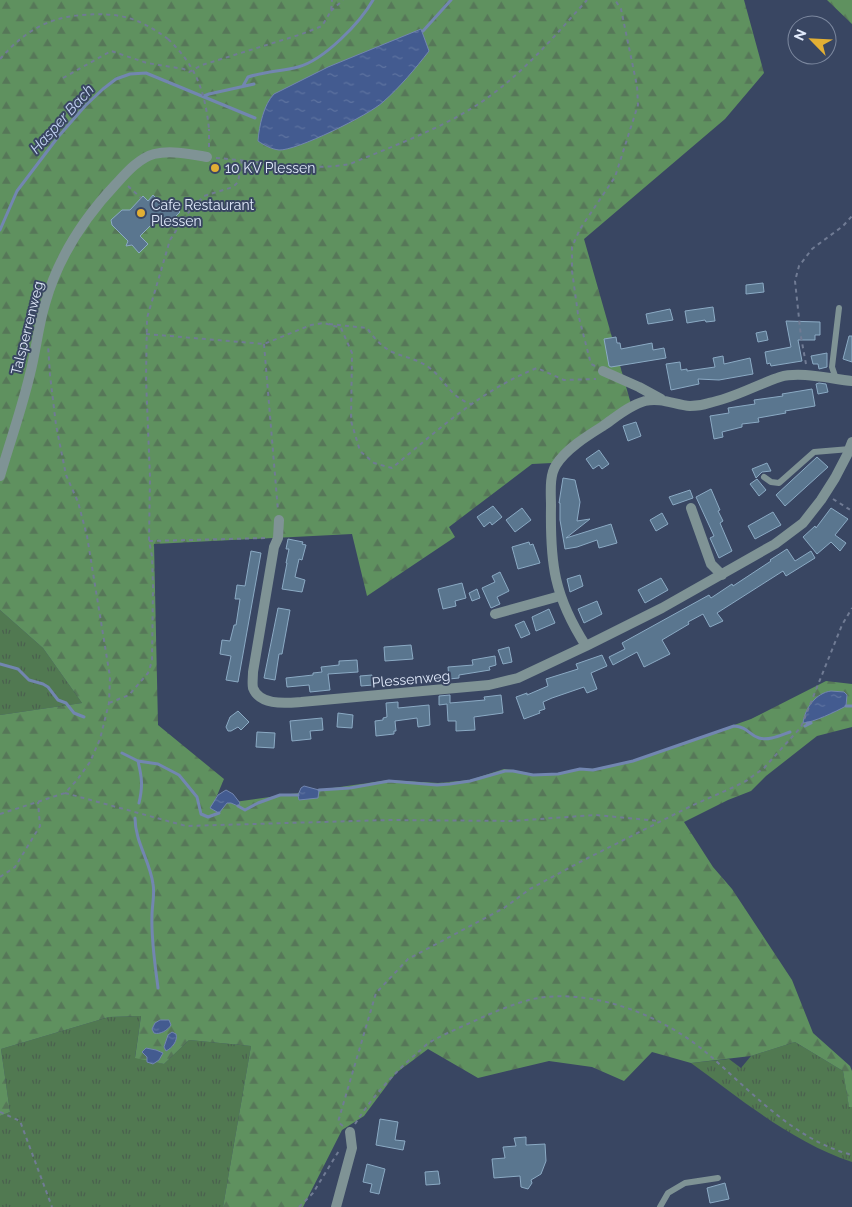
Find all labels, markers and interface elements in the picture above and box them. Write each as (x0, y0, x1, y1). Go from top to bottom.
north arrow (787, 15, 837, 65)
text: N (791, 27, 810, 43)
water label: Hasper Bach (26, 81, 98, 157)
place label: 10 KV Plessen (225, 160, 315, 176)
marker: 10 KV Plessen (209, 162, 221, 174)
place label: Cafe Restaurant Plessen (151, 197, 254, 229)
marker: Cafe Restaurant Plessen (135, 207, 147, 219)
street label: Talsperrenweg (8, 280, 46, 376)
street label: Plessenweg (371, 668, 451, 690)

